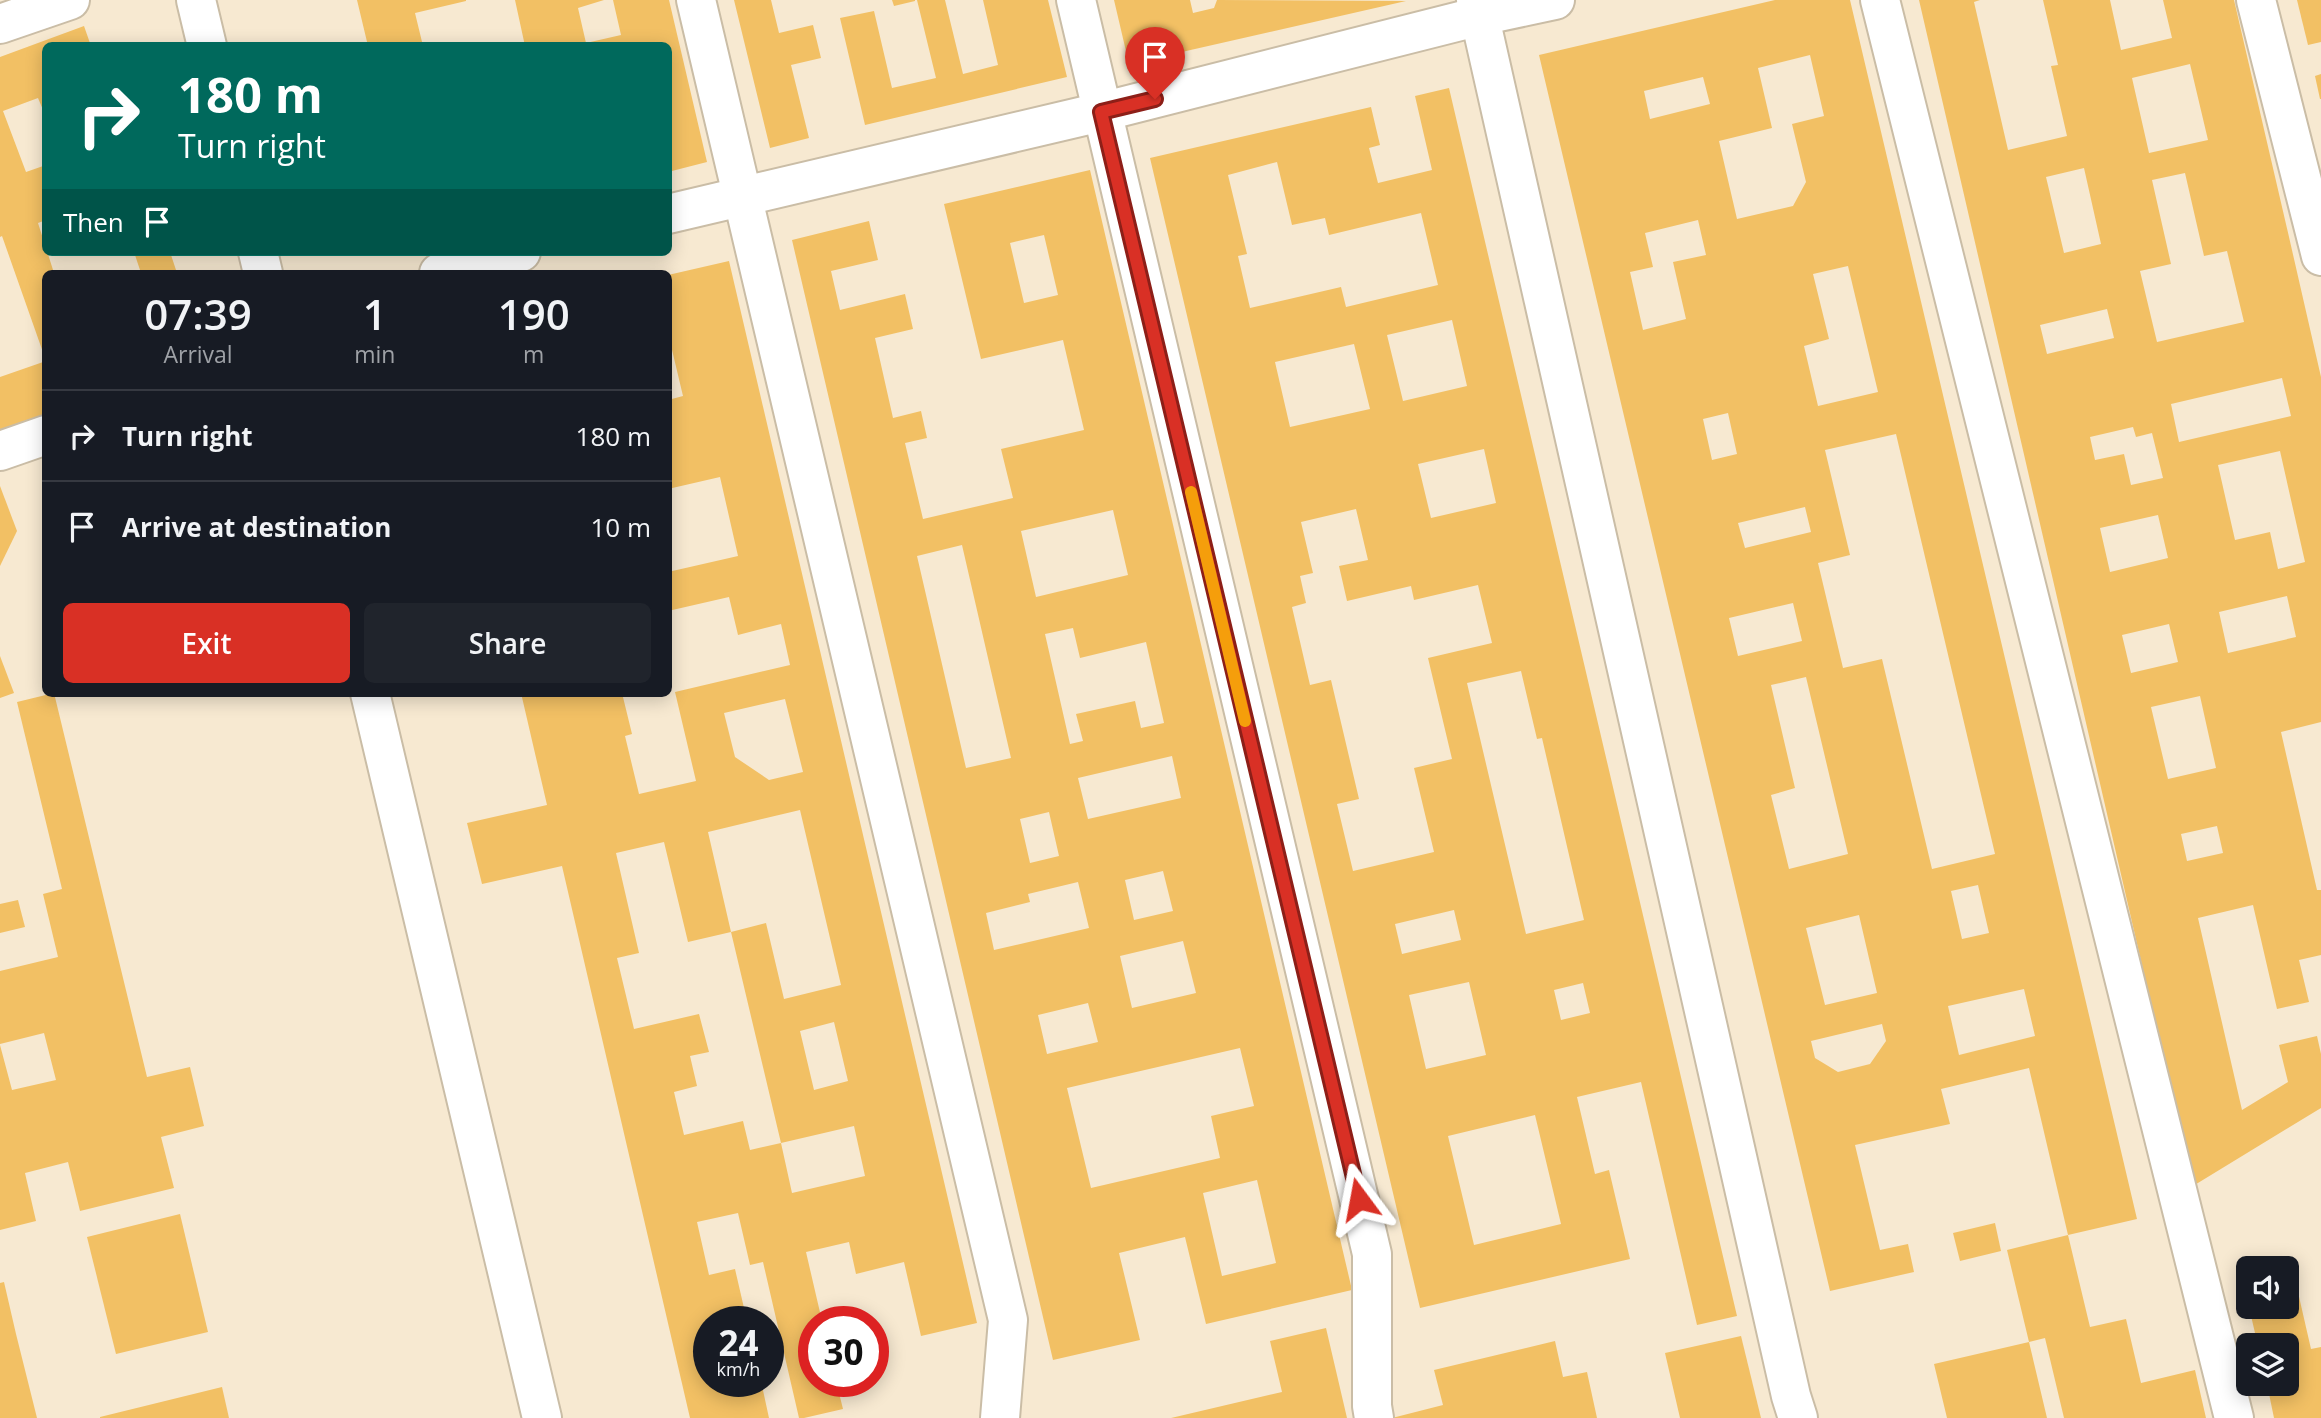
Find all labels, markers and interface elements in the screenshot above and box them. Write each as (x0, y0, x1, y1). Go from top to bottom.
pin (1125, 27, 1185, 99)
icon: arrive (1136, 38, 1174, 76)
text: 180 m (178, 61, 323, 127)
icon: right (63, 70, 154, 161)
text: Turn right (178, 124, 326, 167)
icon: arrive (138, 203, 176, 241)
text: Then (63, 204, 124, 240)
text: 07:39 (144, 285, 252, 342)
text: 1 (363, 285, 387, 342)
text: 190 (498, 285, 570, 342)
text: Arrival (163, 338, 233, 370)
text: min (354, 338, 395, 370)
text: m (523, 338, 544, 370)
icon: right (63, 417, 101, 455)
text: Turn right (122, 418, 253, 454)
text: 180 m (576, 418, 651, 454)
icon: arrive (63, 508, 101, 546)
text: Arrive at destination (122, 509, 391, 545)
text: 10 m (590, 509, 651, 545)
button: Exit (63, 603, 350, 683)
button: Share (364, 603, 651, 683)
position arrow (1322, 1162, 1396, 1236)
map controls (2236, 1256, 2299, 1396)
button: sound (2236, 1256, 2299, 1319)
speed limit sign: 30 (798, 1306, 889, 1397)
text: 24 (718, 1319, 759, 1366)
button: layers (2236, 1333, 2299, 1396)
text: km/h (717, 1357, 760, 1381)

